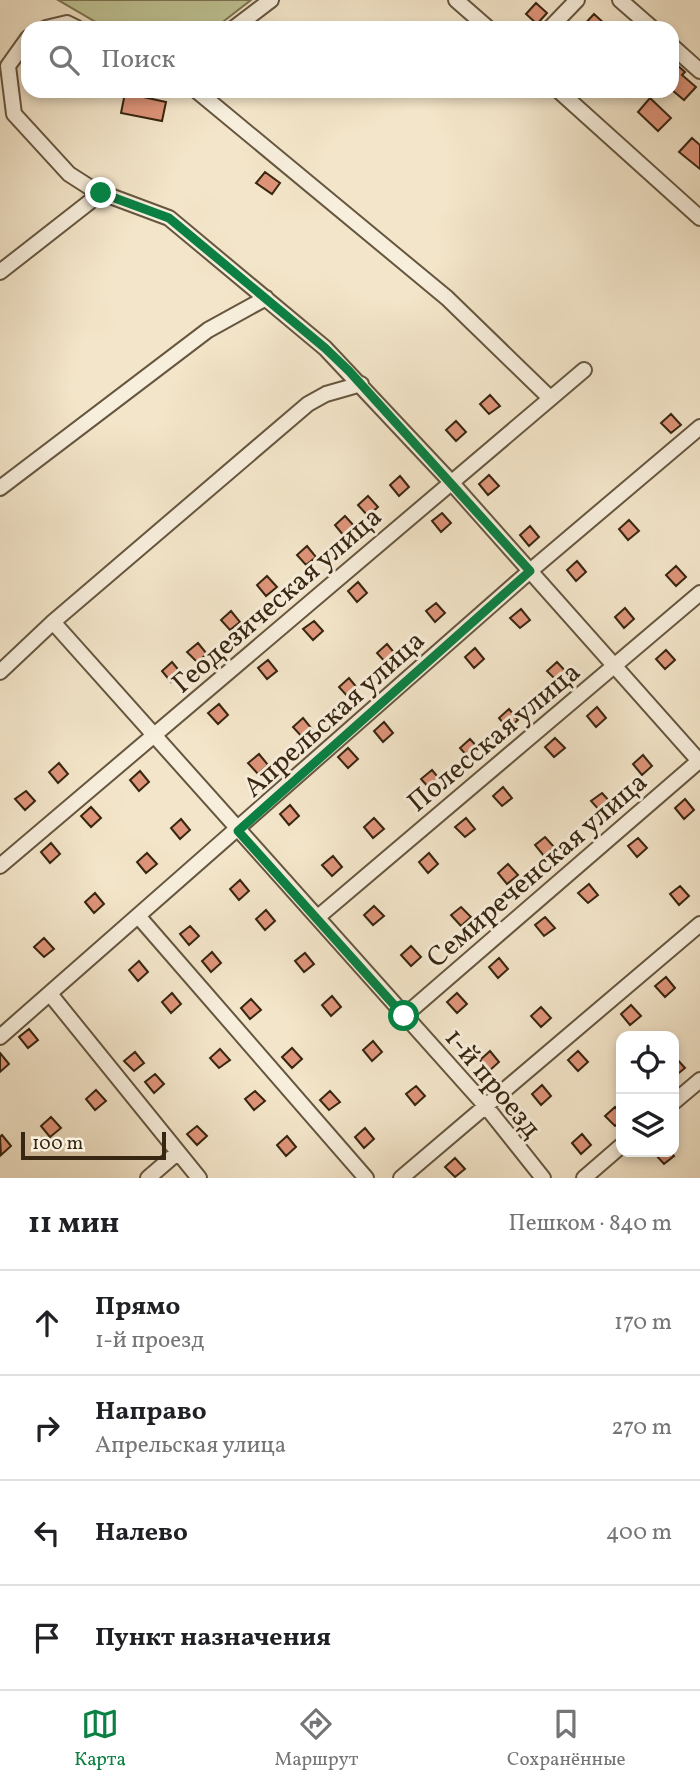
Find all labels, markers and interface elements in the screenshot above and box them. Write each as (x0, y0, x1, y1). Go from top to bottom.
search box (21, 21, 679, 98)
icon: search (45, 41, 83, 79)
text: Поиск (101, 42, 175, 78)
route end (85, 177, 116, 208)
street label: Геодезическая улица (164, 499, 391, 703)
street label: Апрельская улица (235, 622, 434, 807)
street label: Полесская улица (400, 654, 590, 822)
street label: Семиреченская улица (419, 764, 657, 978)
route start (388, 1000, 419, 1031)
street label: 1-й проезд (434, 1020, 550, 1147)
map controls (616, 1031, 679, 1157)
button: locate (616, 1031, 679, 1094)
button: layers (616, 1094, 679, 1157)
scale bar (21, 1129, 166, 1161)
text: 100 m (32, 1131, 83, 1157)
text: 11 мин (28, 1203, 119, 1245)
text: Пешком · 840 m (509, 1208, 672, 1240)
text: Прямо (95, 1289, 180, 1325)
icon: ahead (28, 1304, 66, 1342)
text: 170 m (614, 1307, 672, 1339)
text: 1-й проезд (95, 1325, 204, 1357)
text: Направо (95, 1394, 207, 1430)
icon: right (28, 1409, 66, 1447)
text: 270 m (611, 1412, 672, 1444)
text: Апрельская улица (95, 1430, 286, 1462)
icon: left (28, 1514, 66, 1552)
text: Налево (95, 1515, 188, 1551)
text: 400 m (606, 1517, 672, 1549)
icon: arrive (28, 1619, 66, 1657)
text: Пункт назначения (95, 1620, 331, 1656)
tab: Карта (74, 1705, 126, 1773)
tab: Маршрут (275, 1705, 358, 1773)
tab: Сохранённые (507, 1705, 626, 1773)

